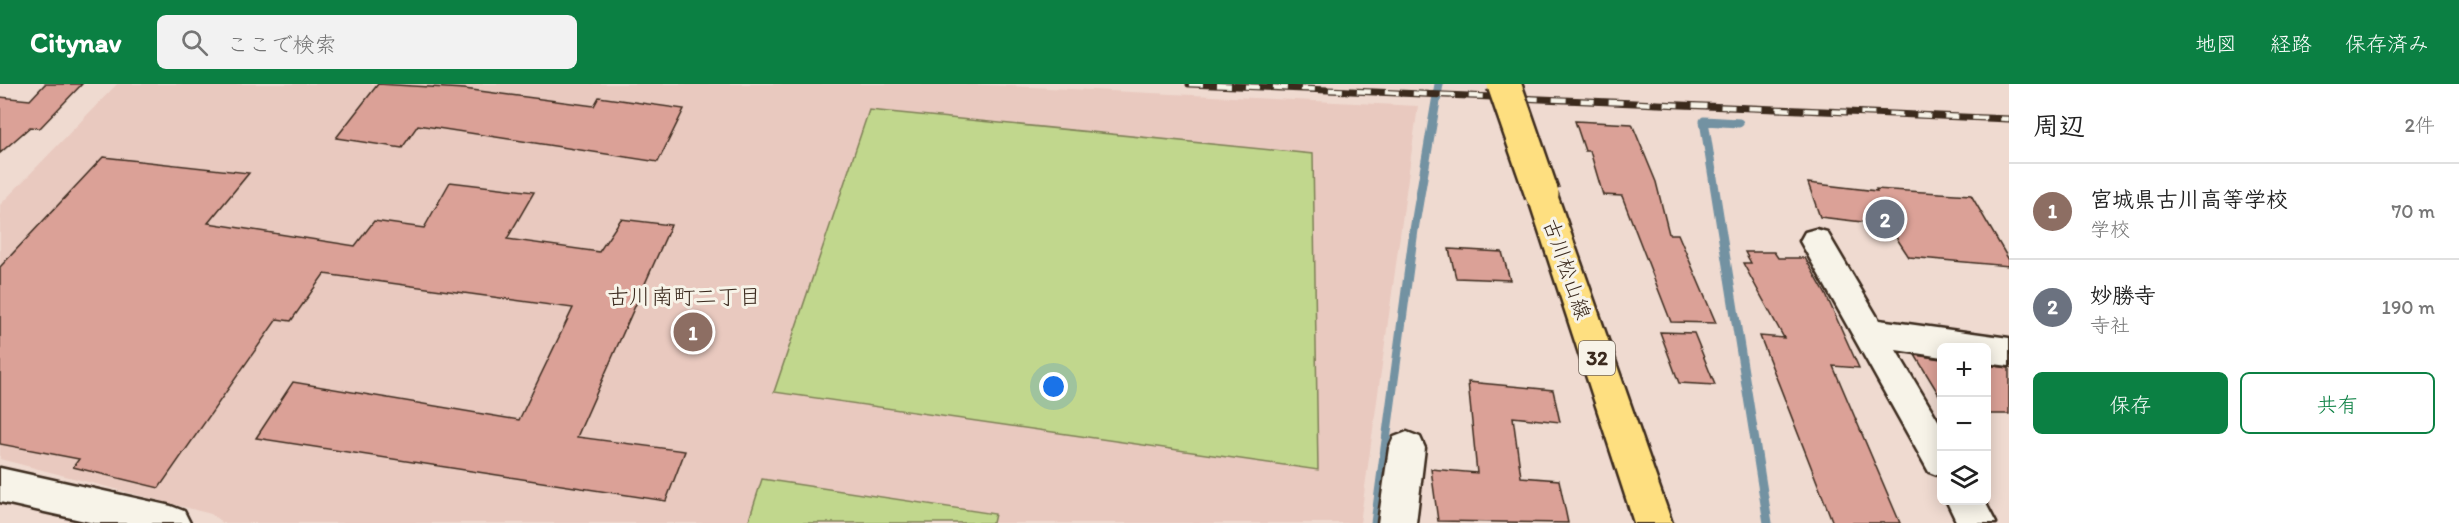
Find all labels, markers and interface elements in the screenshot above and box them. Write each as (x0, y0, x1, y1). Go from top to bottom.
search box (157, 15, 577, 69)
text: Citynav (30, 25, 121, 59)
icon: search (178, 26, 211, 59)
text: ここで検索 (226, 31, 336, 58)
text: 地図 (2195, 31, 2237, 56)
text: 経路 (2270, 31, 2312, 56)
text: 保存済み (2345, 31, 2429, 56)
text: 周辺 (2033, 110, 2085, 142)
text: 2件 (2404, 113, 2435, 137)
text: 宮城県古川高等学校 (2090, 186, 2288, 213)
pin: 2 (1866, 196, 1904, 242)
text: 1 (2048, 199, 2057, 223)
text: 70 m (2391, 199, 2435, 223)
street label: 古川松山線 (1539, 215, 1596, 323)
text: 学校 (2090, 217, 2130, 241)
text: 妙勝寺 (2090, 282, 2156, 309)
district label: 古川南町二丁目 (607, 283, 761, 310)
text: 2 (2047, 295, 2058, 319)
text: 190 m (2382, 295, 2435, 319)
pin: 1 (674, 310, 712, 354)
text: 寺社 (2090, 313, 2130, 337)
road number: 32 (1579, 341, 1615, 375)
map controls (1937, 343, 1991, 505)
button: + (1937, 343, 1991, 397)
your location (1039, 372, 1068, 401)
button: 保存 (2033, 372, 2228, 434)
button: 共有 (2240, 372, 2435, 434)
button: − (1937, 397, 1991, 451)
button: layers (1937, 451, 1991, 505)

